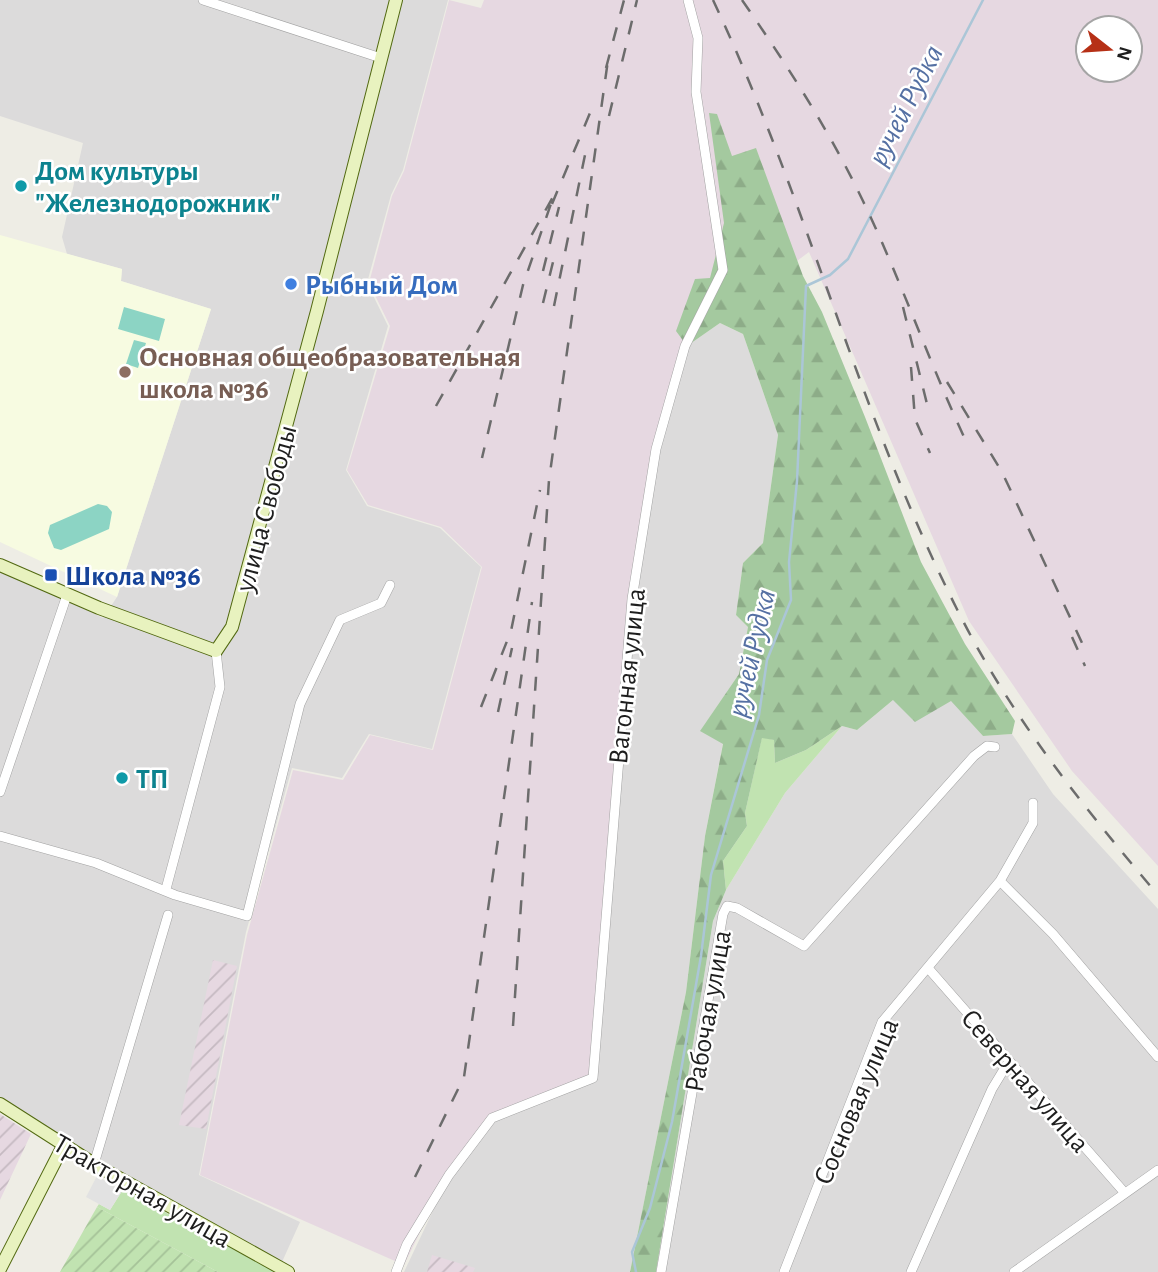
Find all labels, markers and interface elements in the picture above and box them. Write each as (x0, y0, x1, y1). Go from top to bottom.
north arrow (1074, 14, 1144, 84)
water label: ручей Рудка (863, 40, 949, 170)
text: N (1113, 44, 1135, 63)
place label: Дом культуры "Железнодорожник" (35, 158, 280, 218)
marker: Дом культуры "Железнодорожник" (13, 178, 29, 194)
place label: Рыбный Дом (305, 272, 458, 300)
marker: Рыбный Дом (283, 276, 299, 292)
place label: Основная общеобразовательная школа №36 (139, 344, 521, 404)
marker: Основная общеобразовательная школа №36 (117, 364, 133, 380)
street label: улица Свободы (231, 422, 303, 596)
place label: Школа №36 (65, 563, 201, 591)
marker: Школа №36 (43, 567, 59, 583)
street label: Вагонная улица (605, 586, 651, 766)
water label: ручей Рудка (723, 586, 781, 720)
place label: ТП (136, 766, 169, 794)
marker: ТП (114, 770, 130, 786)
street label: Рабочая улица (681, 928, 737, 1095)
street label: Северная улица (955, 1004, 1094, 1158)
street label: Сосновая улица (809, 1014, 905, 1189)
street label: Тракторная улица (48, 1130, 236, 1254)

